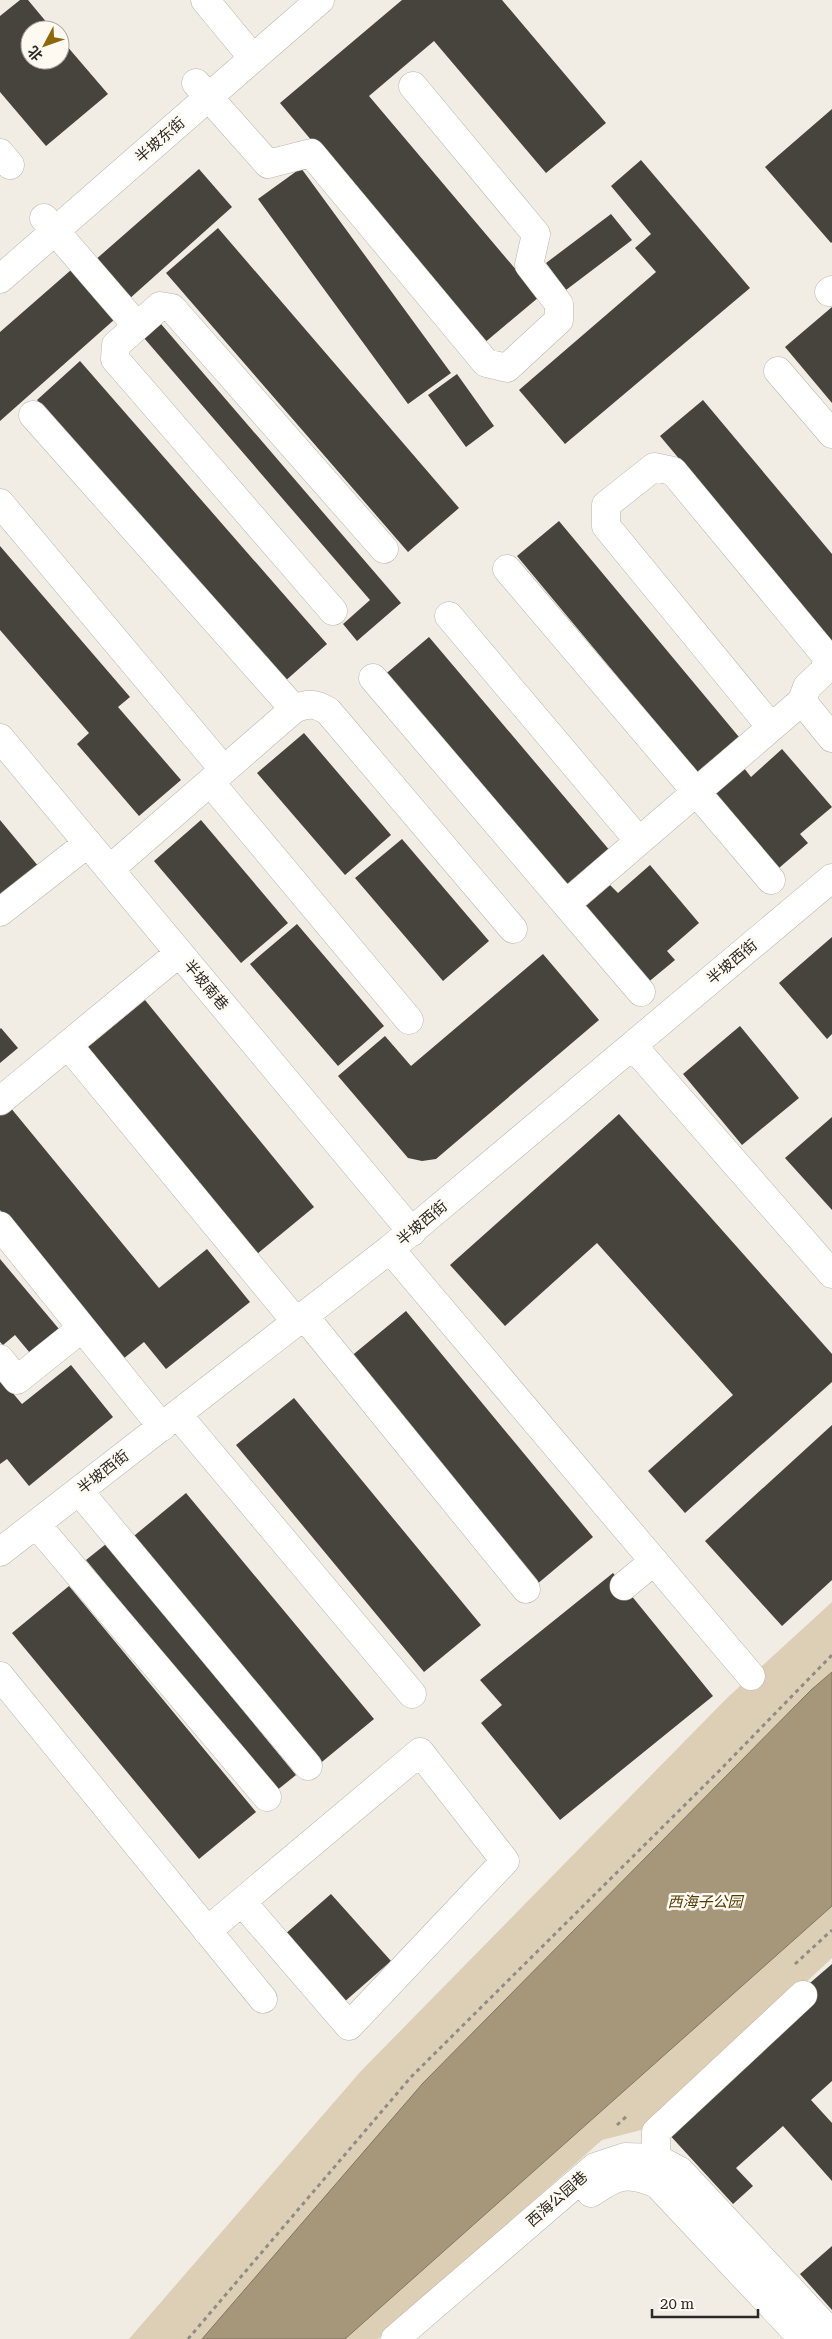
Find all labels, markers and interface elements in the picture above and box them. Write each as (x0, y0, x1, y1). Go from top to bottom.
north arrow (20, 20, 70, 70)
text: 北 (25, 43, 46, 64)
street label: 半坡东街 (131, 114, 189, 166)
street label: 半坡西街 (703, 936, 761, 988)
street label: 半坡南巷 (180, 956, 232, 1014)
street label: 半坡西街 (393, 1197, 451, 1249)
street label: 半坡西街 (74, 1446, 132, 1498)
park label: 西海子公园 (667, 1893, 744, 1911)
street label: 西海公园巷 (523, 2168, 591, 2230)
scale bar (652, 2286, 758, 2318)
text: 20 m (660, 2295, 695, 2313)

